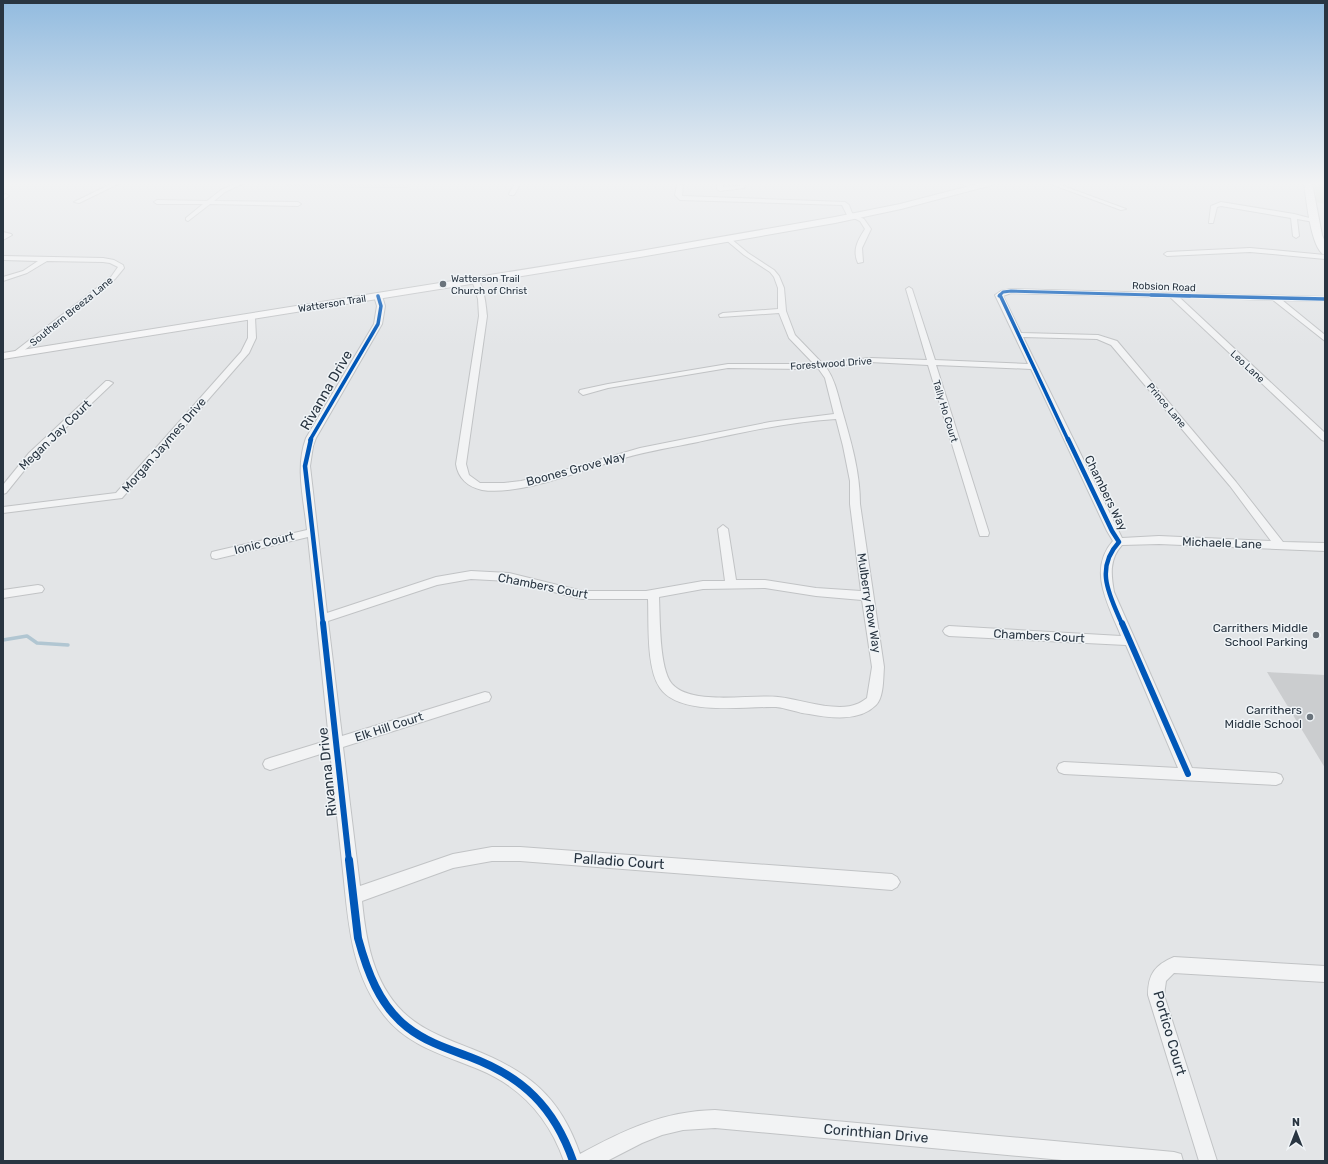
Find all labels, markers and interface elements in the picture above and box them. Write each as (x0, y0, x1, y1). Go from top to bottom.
place label: Watterson Trail Church of Christ (451, 273, 527, 297)
street label: Southern Breeza Lane (28, 274, 116, 349)
marker: Watterson Trail Church of Christ (438, 279, 448, 289)
street label: Robsion Road (1132, 280, 1196, 294)
street label: Watterson Trail (297, 293, 367, 315)
street label: Rivanna Drive (297, 347, 356, 433)
street label: Leo Lane (1228, 348, 1267, 386)
street label: Forestwood Drive (790, 355, 873, 373)
street label: Tally Ho Court (930, 379, 960, 444)
street label: Prince Lane (1144, 381, 1189, 431)
street label: Morgan Jaymes Drive (119, 395, 209, 495)
street label: Megan Jay Court (16, 397, 94, 473)
street label: Boones Grove Way (525, 449, 628, 489)
street label: Chambers Way (1082, 453, 1131, 533)
street label: Ionic Court (233, 529, 296, 557)
street label: Michaele Lane (1182, 535, 1262, 551)
street label: Mulberry Row Way (854, 552, 884, 654)
street label: Chambers Court (497, 570, 590, 602)
place label: Carrithers Middle School Parking (1213, 621, 1308, 649)
street label: Chambers Court (993, 627, 1085, 645)
marker: Carrithers Middle School Parking (1311, 630, 1321, 640)
place label: Carrithers Middle School (1225, 703, 1302, 731)
street label: Elk Hill Court (353, 709, 425, 745)
marker: Carrithers Middle School (1305, 712, 1315, 722)
street label: Rivanna Drive (314, 726, 341, 817)
street label: Palladio Court (573, 850, 665, 873)
street label: Portico Court (1149, 989, 1190, 1078)
north arrow (1276, 1112, 1316, 1152)
text: N (1292, 1116, 1300, 1129)
street label: Corinthian Drive (823, 1120, 929, 1147)

